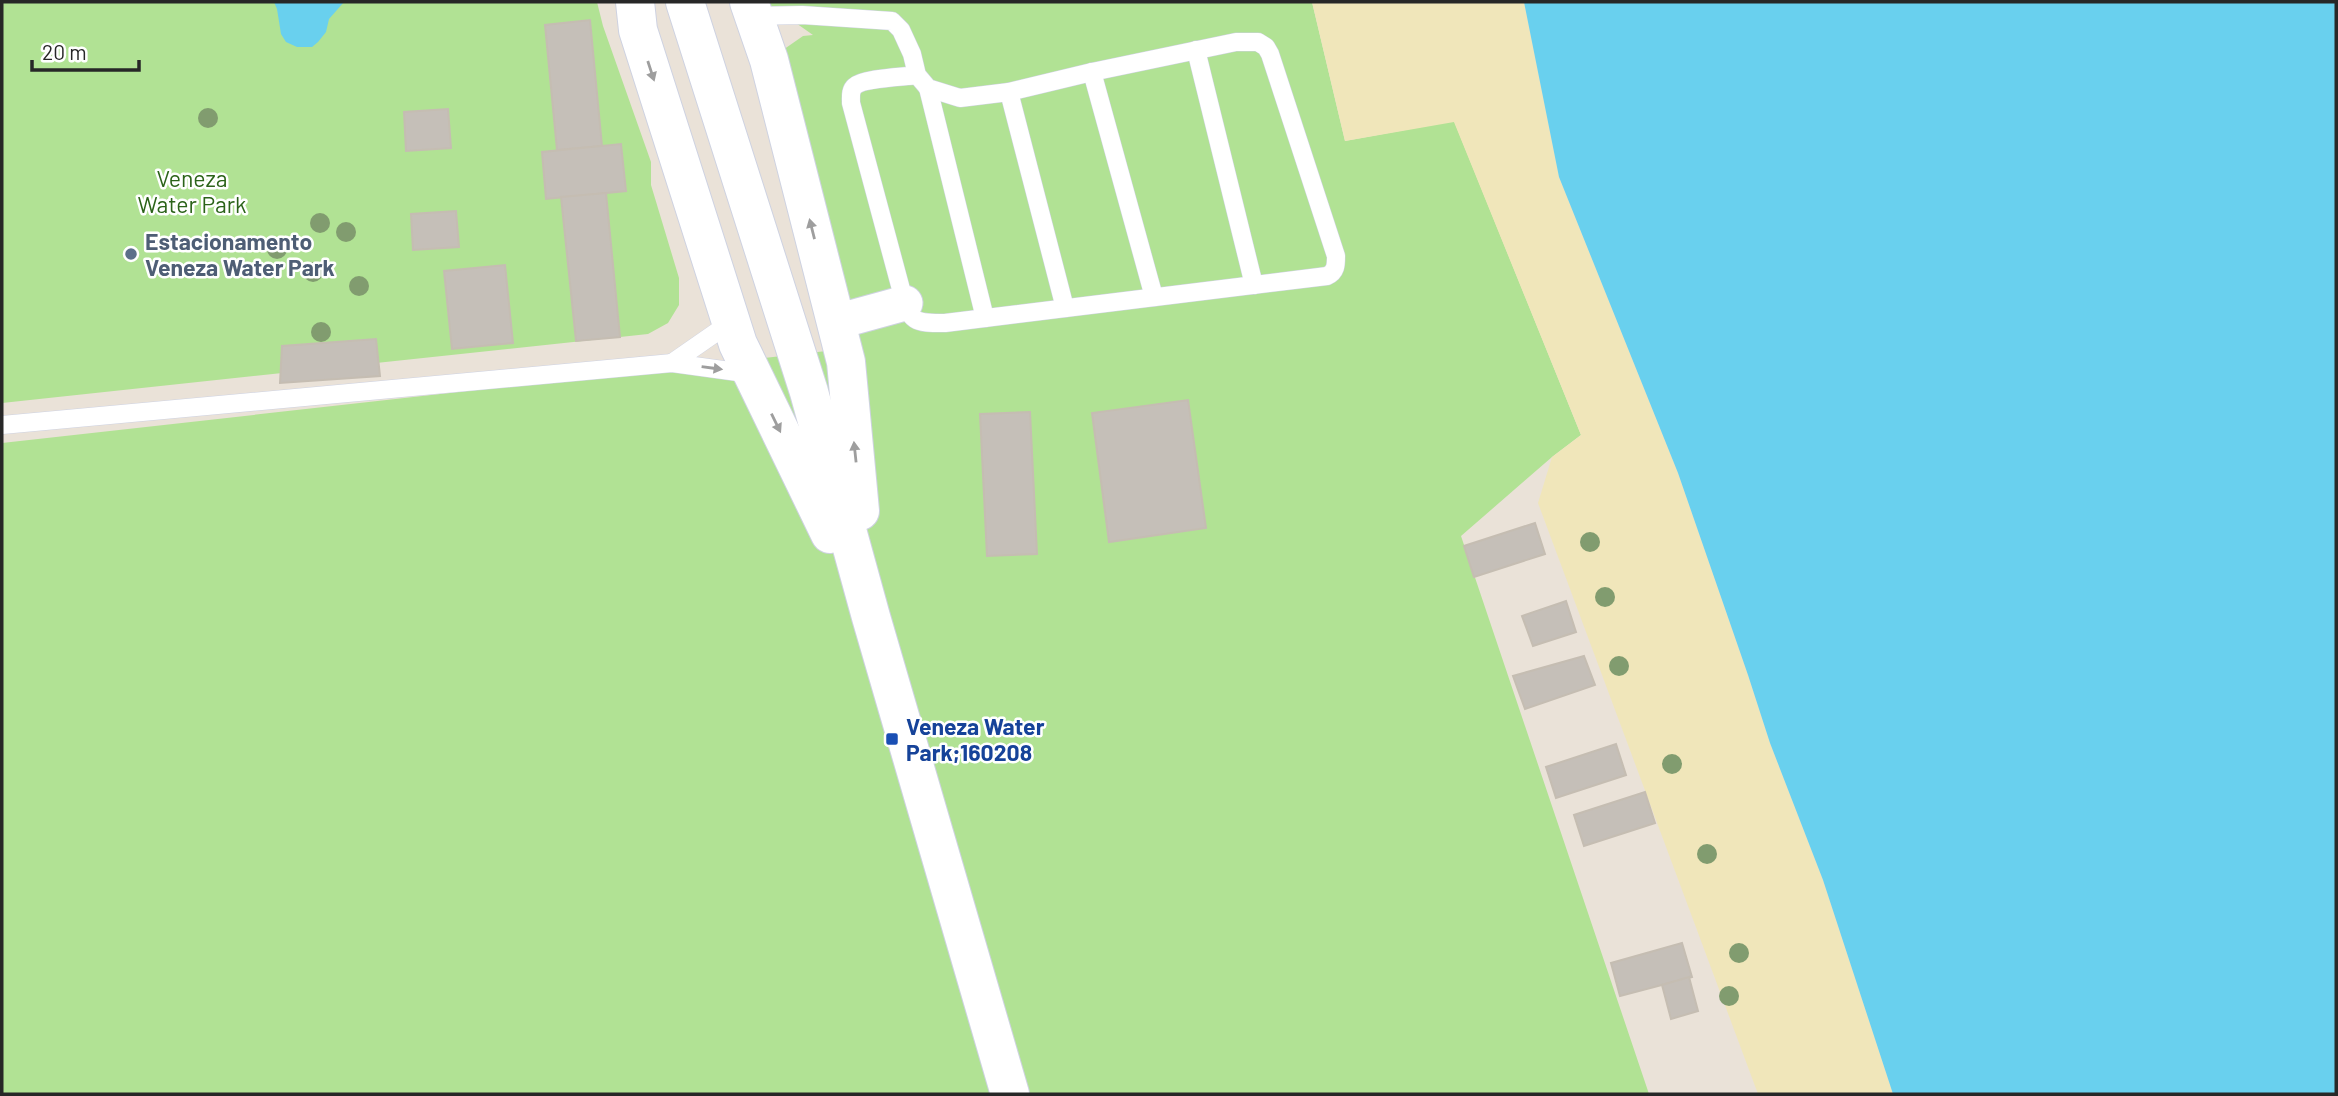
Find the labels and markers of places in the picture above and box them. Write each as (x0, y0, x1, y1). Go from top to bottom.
place label: Estacionamento Veneza Water Park (145, 227, 335, 281)
marker: Estacionamento Veneza Water Park (123, 246, 139, 262)
place label: Veneza Water Park;160208 (906, 712, 1045, 766)
marker: Veneza Water Park;160208 (884, 731, 900, 747)

